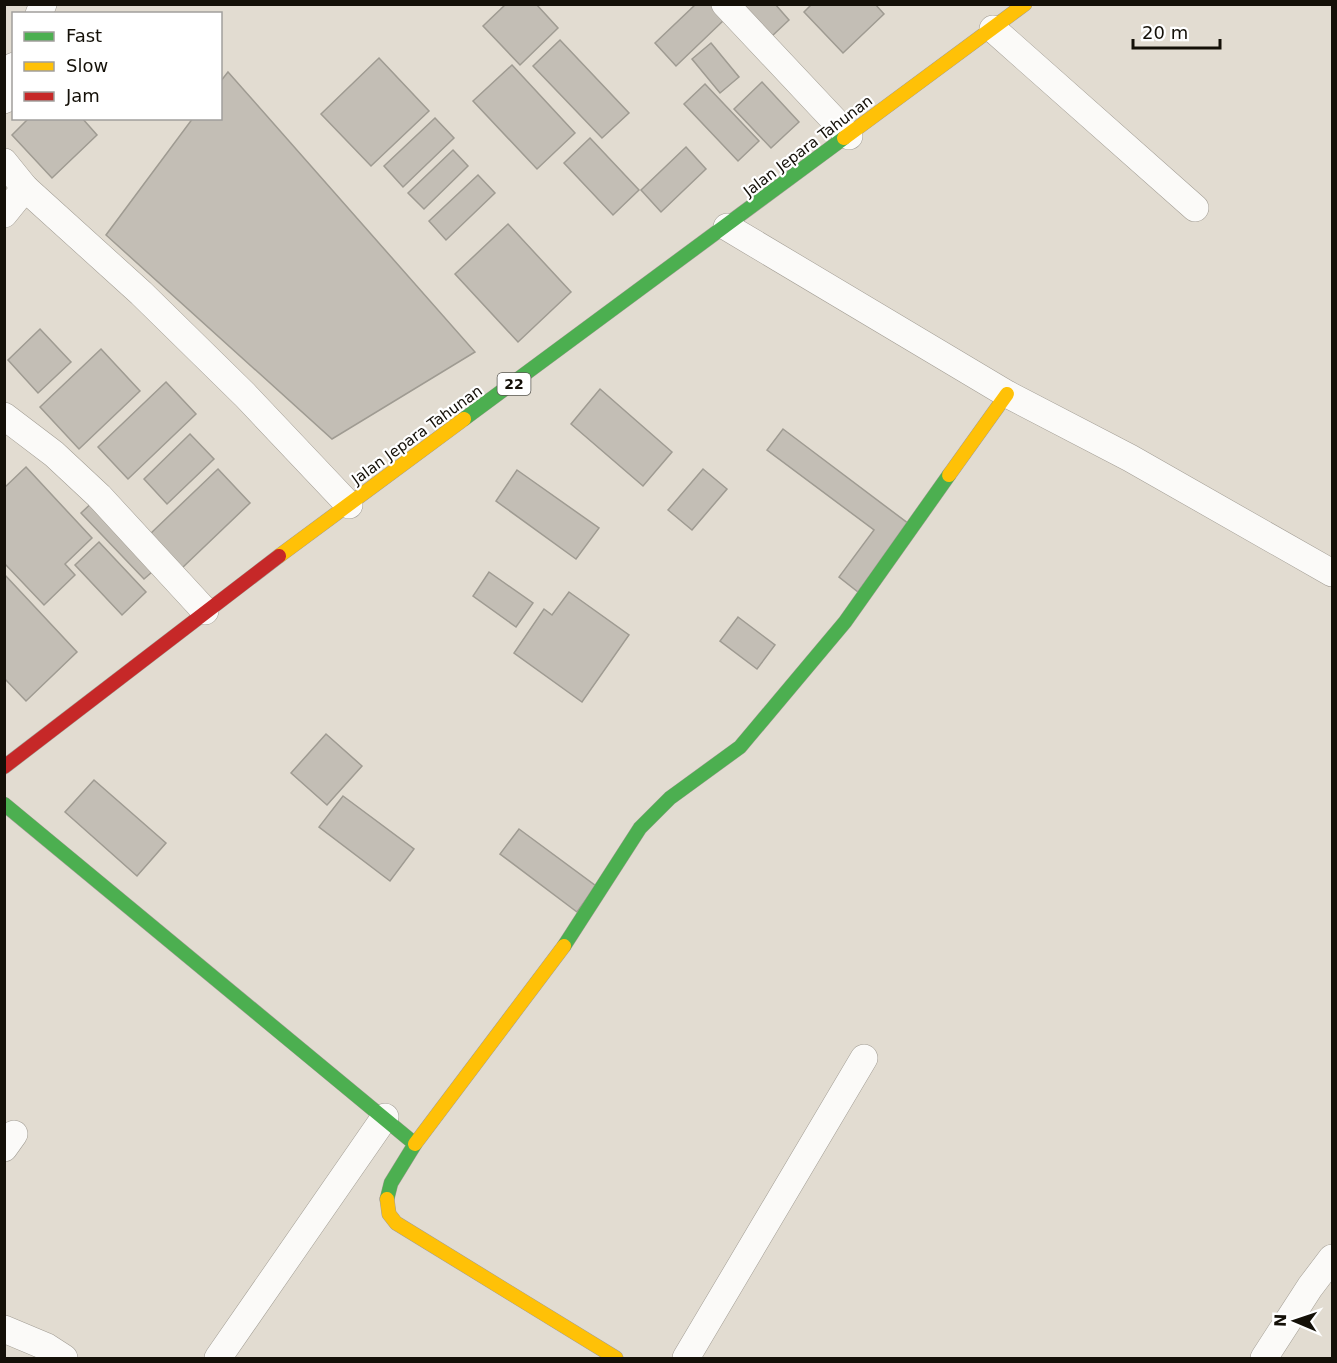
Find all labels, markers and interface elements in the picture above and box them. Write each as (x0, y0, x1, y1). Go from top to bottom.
legend (12, 12, 222, 120)
scale bar (1133, 12, 1220, 50)
text: 20 m (1142, 22, 1188, 43)
text: Fast (66, 25, 102, 46)
text: Slow (66, 55, 108, 76)
text: Jam (65, 85, 100, 106)
street label: Jalan Jepara Tahunan (739, 92, 876, 201)
road number: 22 (498, 373, 530, 395)
street label: Jalan Jepara Tahunan (347, 382, 486, 489)
north arrow (1265, 1291, 1325, 1351)
text: N (1271, 1313, 1290, 1328)

